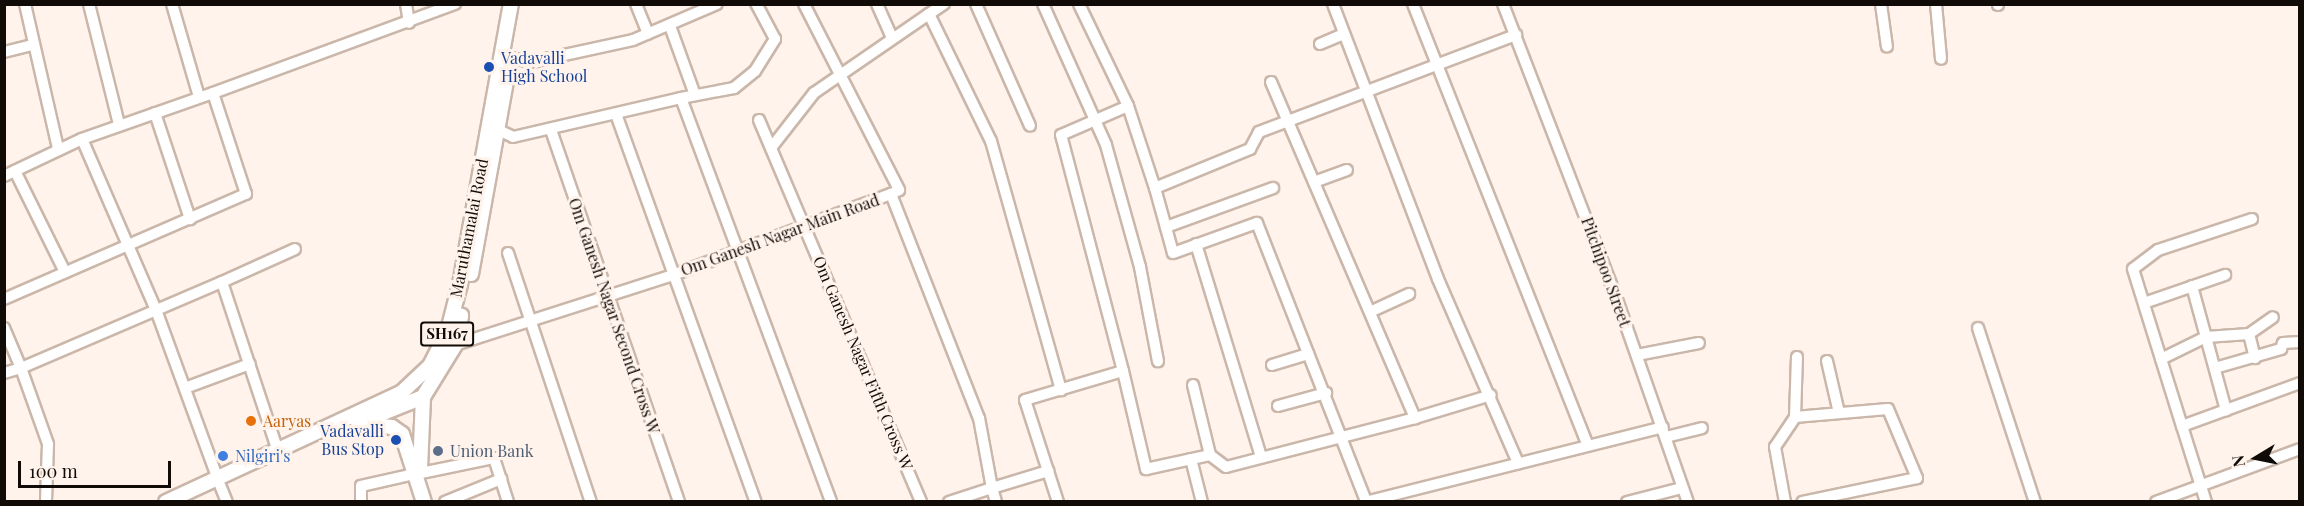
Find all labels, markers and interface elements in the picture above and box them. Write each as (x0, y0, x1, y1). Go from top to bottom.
place label: Vadavalli High School (501, 48, 587, 86)
marker: Vadavalli High School (482, 60, 496, 74)
street label: Maruthamalai Road (446, 157, 492, 299)
street label: Om Ganesh Nagar Main Road (678, 190, 882, 280)
street label: Om Ganesh Nagar Second Cross W (564, 195, 664, 437)
street label: Pitchipoo Street (1577, 215, 1635, 329)
street label: Om Ganesh Nagar Fifth Cross W (809, 253, 917, 473)
road number: SH167 (420, 322, 474, 346)
place label: Aaryas (263, 411, 311, 431)
marker: Aaryas (244, 414, 258, 428)
place label: Vadavalli Bus Stop (320, 421, 384, 459)
north arrow (2226, 428, 2286, 488)
marker: Vadavalli Bus Stop (389, 433, 403, 447)
place label: Union Bank (450, 441, 534, 461)
marker: Union Bank (431, 444, 445, 458)
place label: Nilgiri's (235, 446, 290, 466)
scale bar (21, 449, 174, 487)
marker: Nilgiri's (216, 449, 230, 463)
text: N (2226, 454, 2249, 469)
text: 100 m (29, 459, 78, 483)

